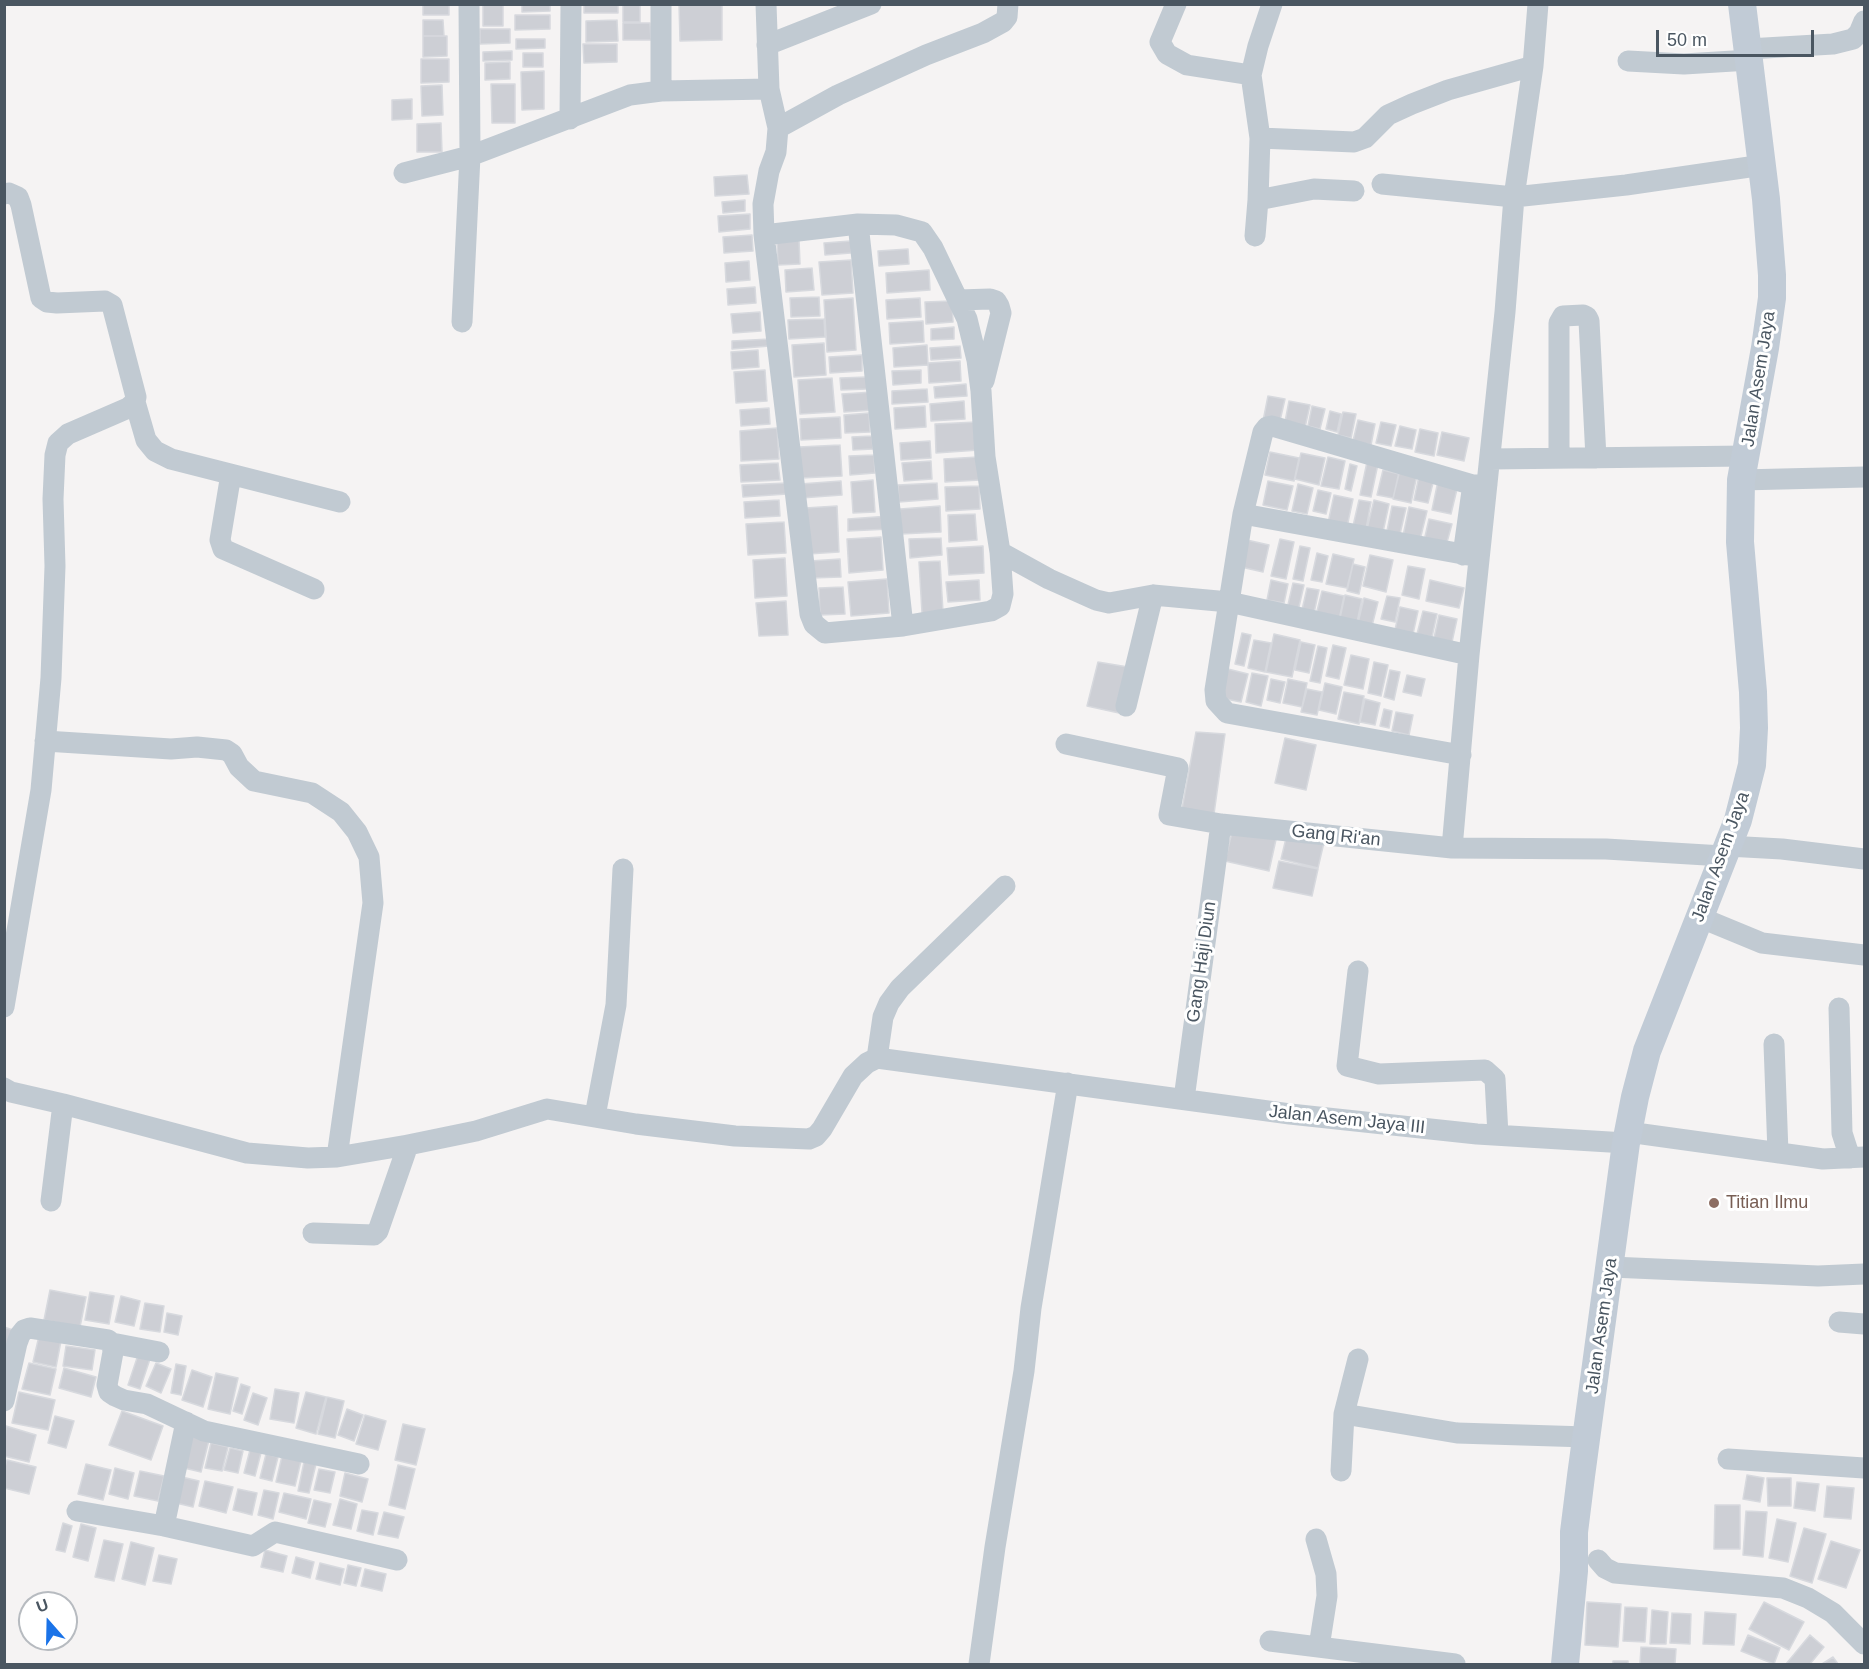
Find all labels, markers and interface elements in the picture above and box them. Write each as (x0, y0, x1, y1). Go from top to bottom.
scale bar (1659, 18, 1816, 56)
text: 50 m (1667, 30, 1707, 50)
street label: Jalan Asem Jaya (1738, 310, 1780, 448)
street label: Jalan Asem Jaya (1687, 789, 1755, 925)
street label: Gang Ri'an (1290, 821, 1382, 851)
street label: Gang Haji Diun (1183, 900, 1221, 1024)
street label: Jalan Asem Jaya III (1268, 1101, 1426, 1139)
place label: Titian Ilmu (1726, 1192, 1808, 1214)
marker: Titian Ilmu (1707, 1196, 1721, 1210)
street label: Jalan Asem Jaya (1582, 1257, 1622, 1395)
north arrow (18, 1591, 78, 1651)
text: U (34, 1596, 51, 1615)

